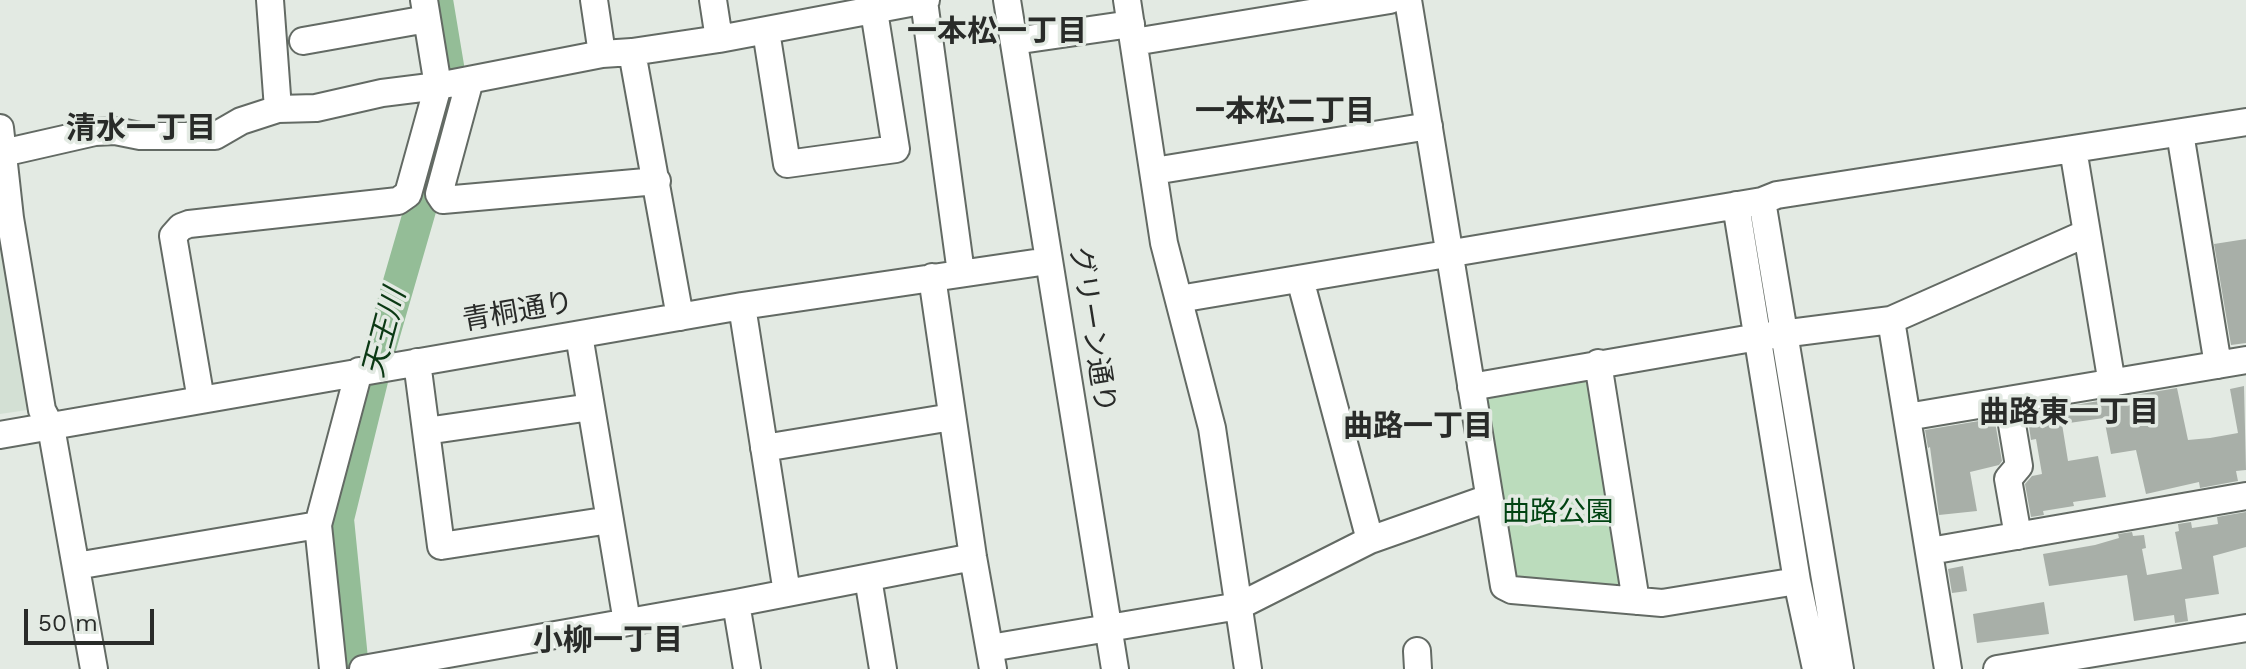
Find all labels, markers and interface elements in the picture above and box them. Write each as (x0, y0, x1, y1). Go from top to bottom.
district label: 一本松一丁目 (907, 14, 1087, 50)
district label: 一本松二丁目 (1195, 94, 1375, 130)
district label: 清水一丁目 (66, 111, 216, 147)
street label: グリーン通り (1062, 244, 1122, 416)
water label: 天王川 (356, 285, 414, 381)
street label: 青桐通り (460, 286, 576, 338)
district label: 曲路東一丁目 (1979, 395, 2159, 431)
district label: 曲路一丁目 (1343, 409, 1493, 445)
park label: 曲路公園 (1502, 496, 1614, 530)
scale bar (28, 593, 158, 643)
text: 50 m (38, 609, 98, 637)
district label: 小柳一丁目 (533, 623, 683, 659)

